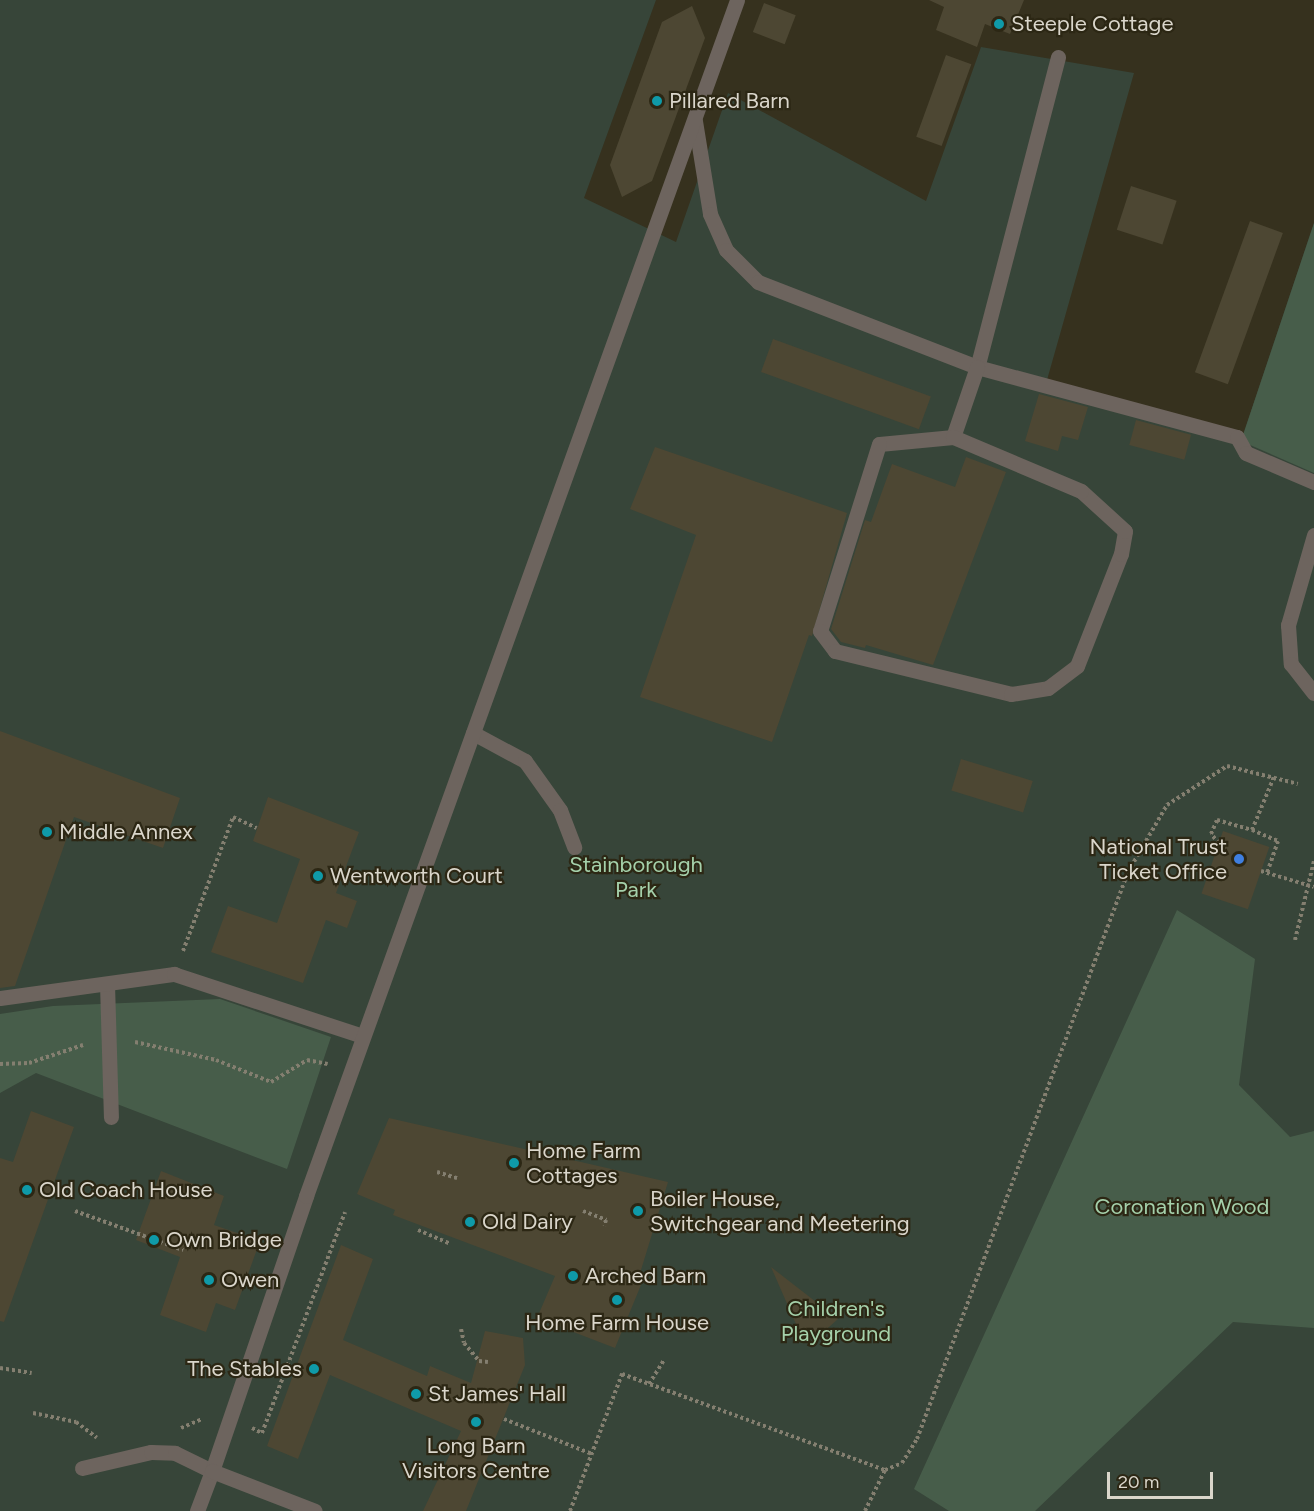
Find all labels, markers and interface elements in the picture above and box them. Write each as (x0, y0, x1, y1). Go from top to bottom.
place label: Steeple Cottage (1011, 11, 1173, 37)
marker: Steeple Cottage (992, 17, 1006, 31)
place label: Pillared Barn (669, 88, 790, 114)
marker: Pillared Barn (650, 94, 664, 108)
place label: Middle Annex (59, 819, 193, 845)
marker: Middle Annex (40, 825, 54, 839)
place label: National Trust Ticket Office (1089, 833, 1227, 884)
park label: Stainborough Park (569, 851, 703, 902)
marker: National Trust Ticket Office (1232, 852, 1246, 866)
place label: Wentworth Court (330, 863, 503, 889)
marker: Wentworth Court (311, 869, 325, 883)
place label: Home Farm Cottages (526, 1137, 641, 1188)
marker: Home Farm Cottages (507, 1156, 521, 1170)
place label: Old Coach House (39, 1177, 213, 1203)
marker: Old Coach House (20, 1183, 34, 1197)
place label: Boiler House, Switchgear and Meetering (650, 1185, 910, 1236)
park label: Coronation Wood (1095, 1194, 1269, 1220)
marker: Boiler House, Switchgear and Meetering (631, 1204, 645, 1218)
place label: Old Dairy (482, 1209, 573, 1235)
marker: Old Dairy (463, 1215, 477, 1229)
place label: Own Bridge (166, 1227, 282, 1253)
marker: Own Bridge (147, 1233, 161, 1247)
place label: Arched Barn (585, 1263, 706, 1289)
place label: Owen (221, 1267, 279, 1293)
marker: Arched Barn (566, 1269, 580, 1283)
marker: Owen (202, 1273, 216, 1287)
marker: Home Farm House (610, 1293, 624, 1307)
park label: Children's Playground (781, 1295, 891, 1346)
place label: Home Farm House (525, 1310, 709, 1336)
place label: The Stables (187, 1356, 302, 1382)
marker: The Stables (307, 1362, 321, 1376)
place label: St James' Hall (428, 1381, 566, 1407)
marker: St James' Hall (409, 1387, 423, 1401)
marker: Long Barn Visitors Centre (469, 1415, 483, 1429)
place label: Long Barn Visitors Centre (402, 1432, 550, 1484)
scale bar (1110, 1460, 1216, 1498)
text: 20 m (1118, 1471, 1159, 1493)

